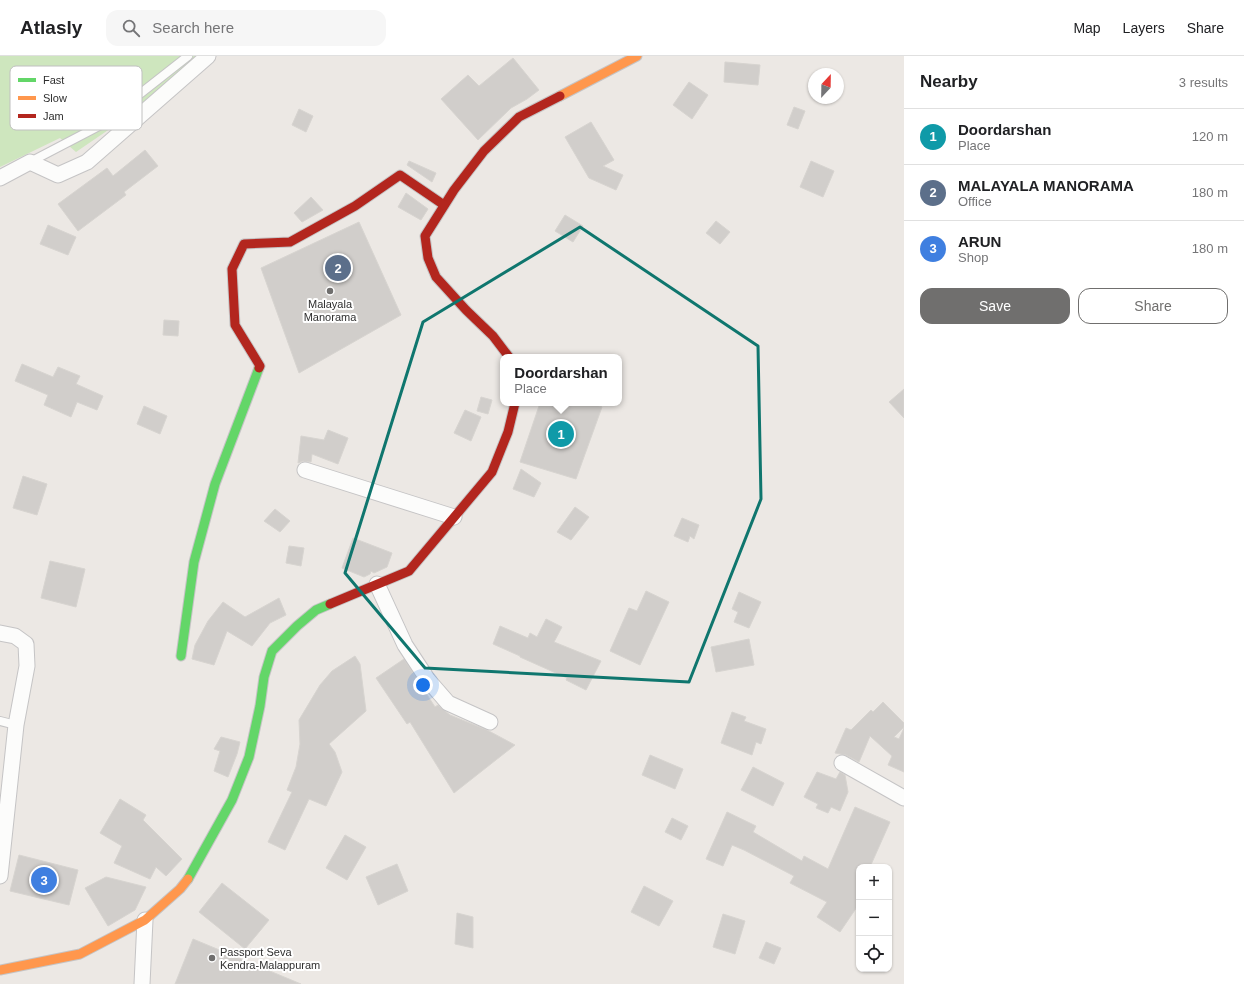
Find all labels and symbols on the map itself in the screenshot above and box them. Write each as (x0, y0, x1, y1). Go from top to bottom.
legend (10, 66, 142, 130)
north arrow (808, 68, 844, 104)
text: Fast (43, 74, 64, 86)
text: Slow (43, 92, 67, 104)
text: Jam (43, 110, 64, 122)
pin: 2 (325, 253, 351, 283)
marker: Malayala Manorama (325, 286, 335, 296)
place label: Malayala Manorama (304, 298, 357, 323)
pin: 1 (548, 419, 574, 449)
your location (413, 675, 433, 695)
pin: 3 (31, 865, 57, 895)
place label: Passport Seva Kendra-Malappuram (220, 946, 320, 971)
marker: Passport Seva Kendra-Malappuram (207, 953, 217, 963)

